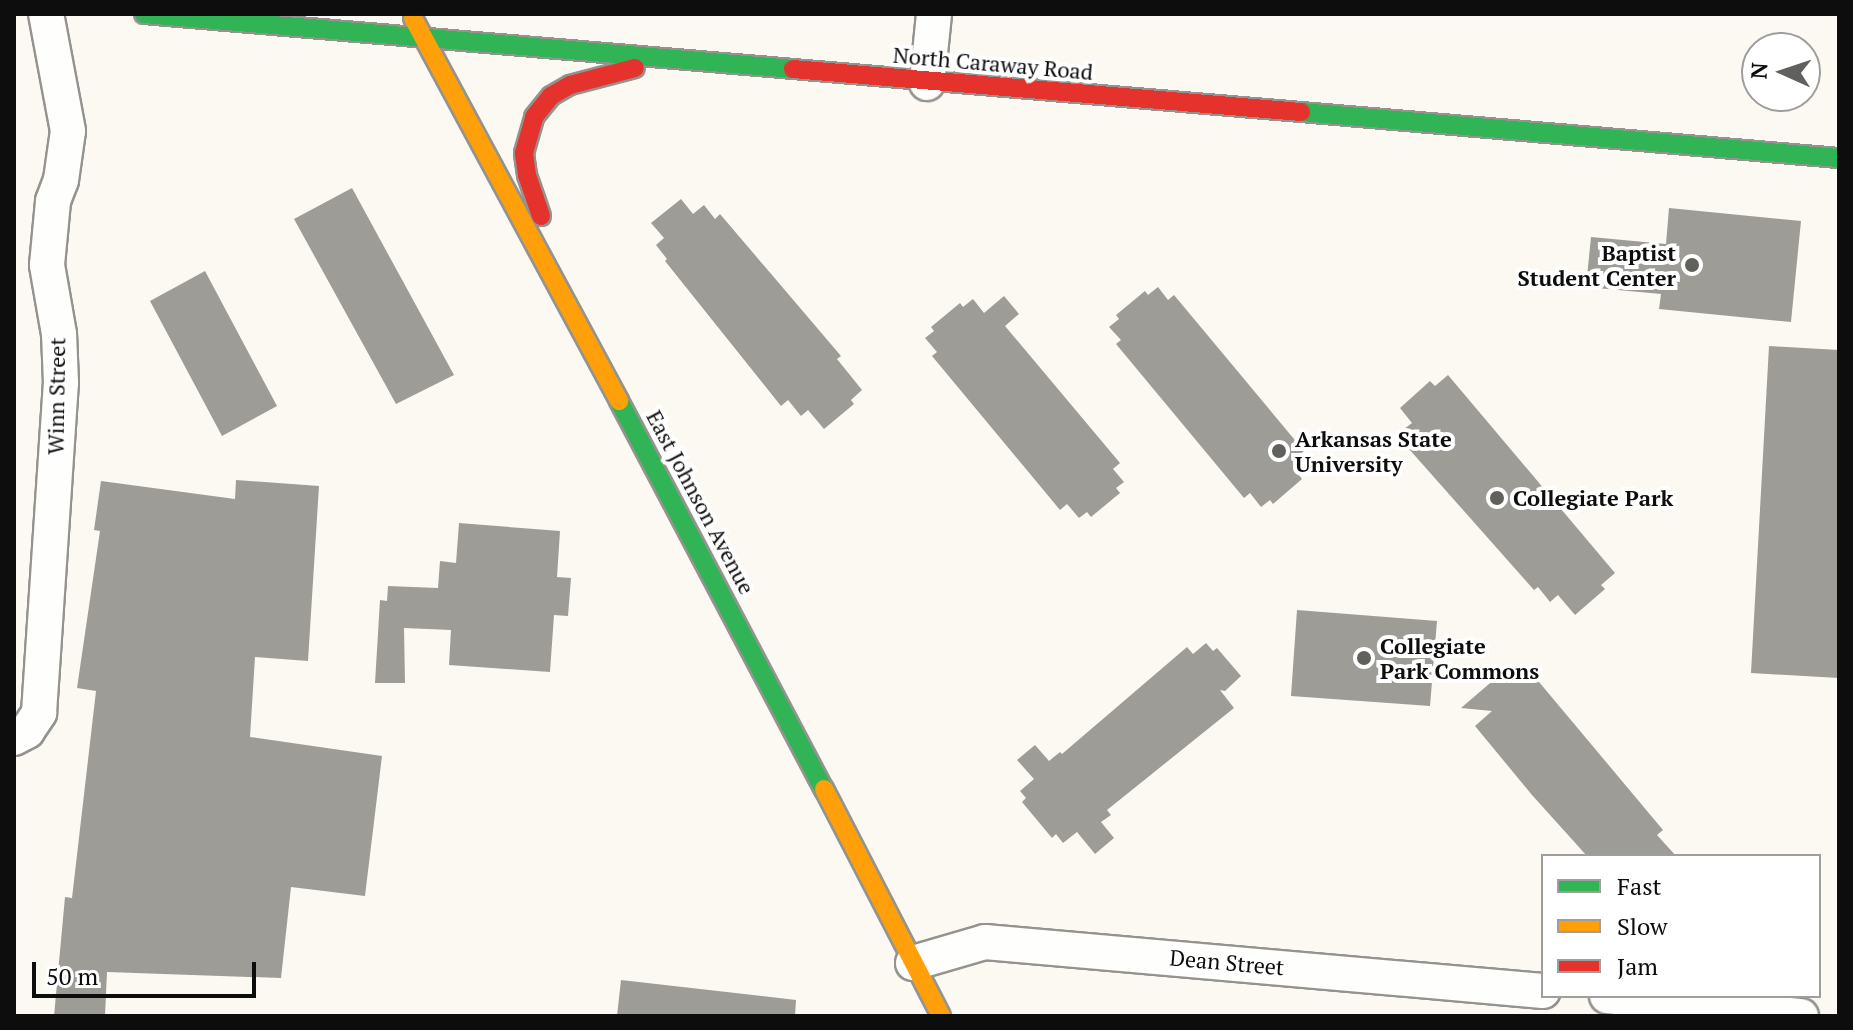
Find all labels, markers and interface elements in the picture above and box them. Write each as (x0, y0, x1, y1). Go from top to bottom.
north arrow (1741, 32, 1821, 112)
street label: North Caraway Road (892, 41, 1094, 85)
text: N (1744, 62, 1773, 80)
place label: Baptist Student Center (1517, 239, 1676, 290)
marker: Baptist Student Center (1683, 256, 1701, 274)
street label: Winn Street (42, 337, 70, 455)
street label: East Johnson Avenue (641, 405, 761, 599)
place label: Arkansas State University (1295, 425, 1452, 476)
marker: Arkansas State University (1270, 442, 1288, 460)
place label: Collegiate Park (1513, 485, 1673, 511)
marker: Collegiate Park (1488, 489, 1506, 507)
place label: Collegiate Park Commons (1380, 632, 1539, 684)
marker: Collegiate Park Commons (1355, 649, 1373, 667)
legend (1541, 854, 1821, 998)
text: Fast (1617, 870, 1661, 902)
text: Slow (1617, 910, 1668, 942)
street label: Dean Street (1169, 944, 1285, 980)
scale bar (36, 946, 260, 996)
text: Jam (1617, 950, 1658, 982)
text: 50 m (46, 960, 98, 992)

